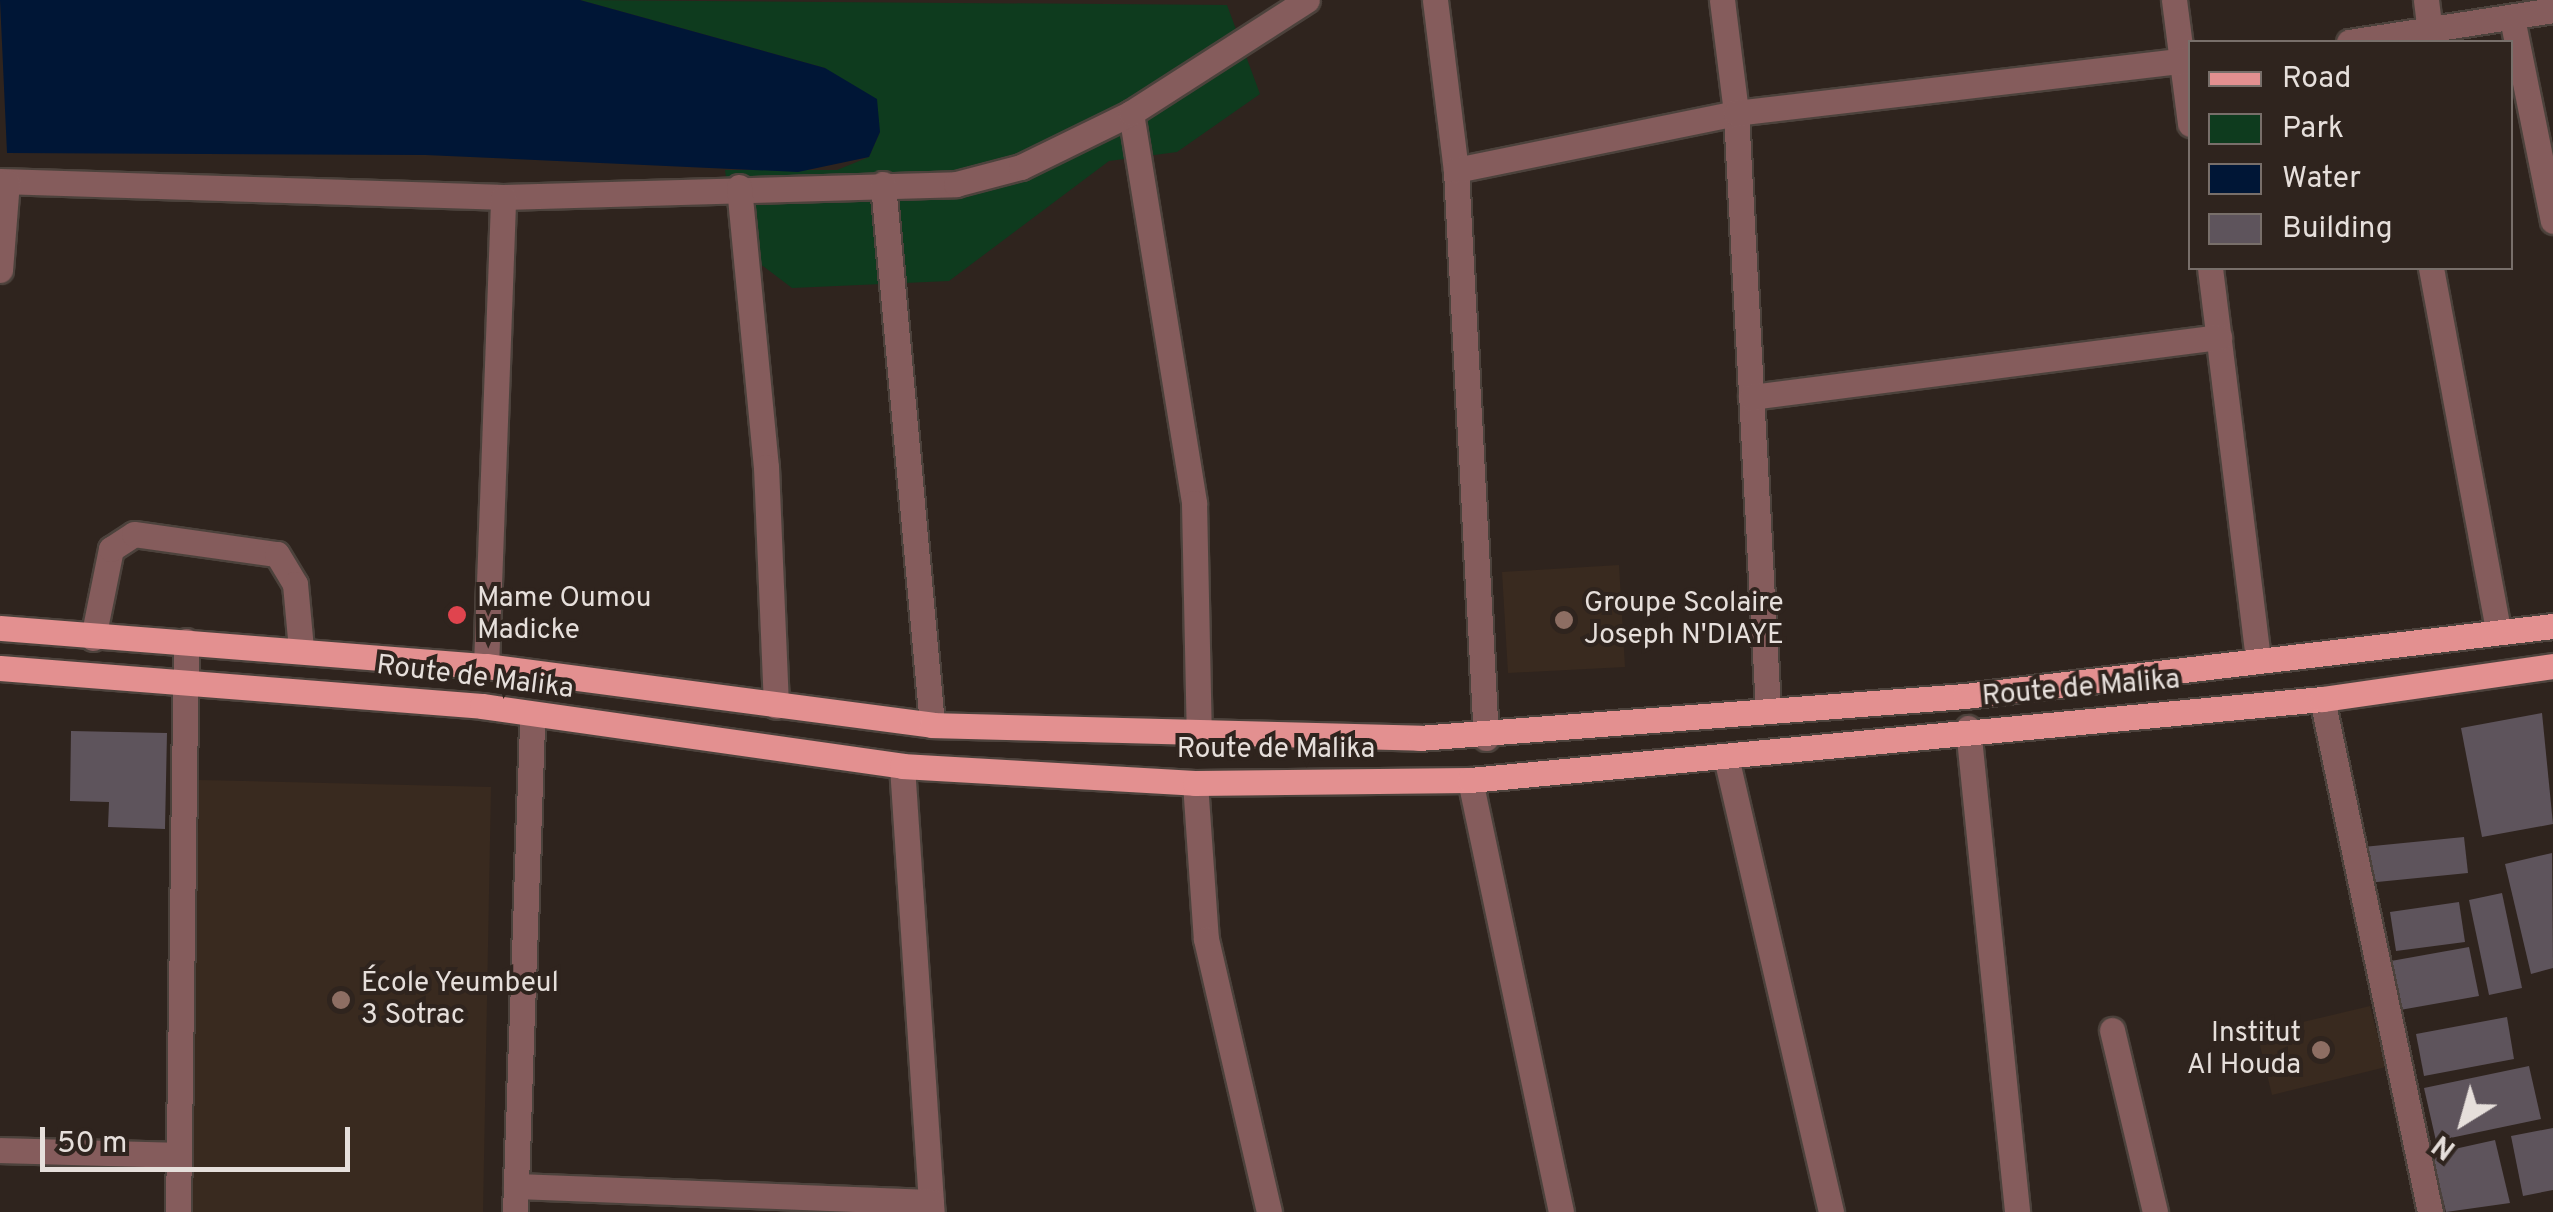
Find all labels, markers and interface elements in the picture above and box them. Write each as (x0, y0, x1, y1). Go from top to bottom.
legend (2188, 40, 2513, 270)
text: Road (2282, 61, 2351, 98)
text: Park (2282, 111, 2344, 148)
text: Water (2282, 161, 2361, 198)
text: Building (2282, 211, 2393, 248)
place label: Mame Oumou Madicke (477, 582, 651, 648)
place label: Groupe Scolaire Joseph N'DIAYE (1584, 587, 1784, 653)
marker: Mame Oumou Madicke (446, 604, 468, 626)
marker: Groupe Scolaire Joseph N'DIAYE (1553, 609, 1575, 631)
street label: Route de Malika (375, 649, 575, 707)
street label: Route de Malika (1981, 664, 2181, 714)
street label: Route de Malika (1177, 733, 1375, 767)
place label: École Yeumbeul 3 Sotrac (361, 967, 560, 1033)
marker: École Yeumbeul 3 Sotrac (330, 989, 352, 1011)
place label: Institut Al Houda (2187, 1017, 2301, 1083)
marker: Institut Al Houda (2310, 1039, 2332, 1061)
north arrow (2413, 1072, 2513, 1172)
scale bar (45, 1107, 355, 1169)
text: 50 m (57, 1126, 127, 1163)
text: N (2426, 1126, 2464, 1166)

